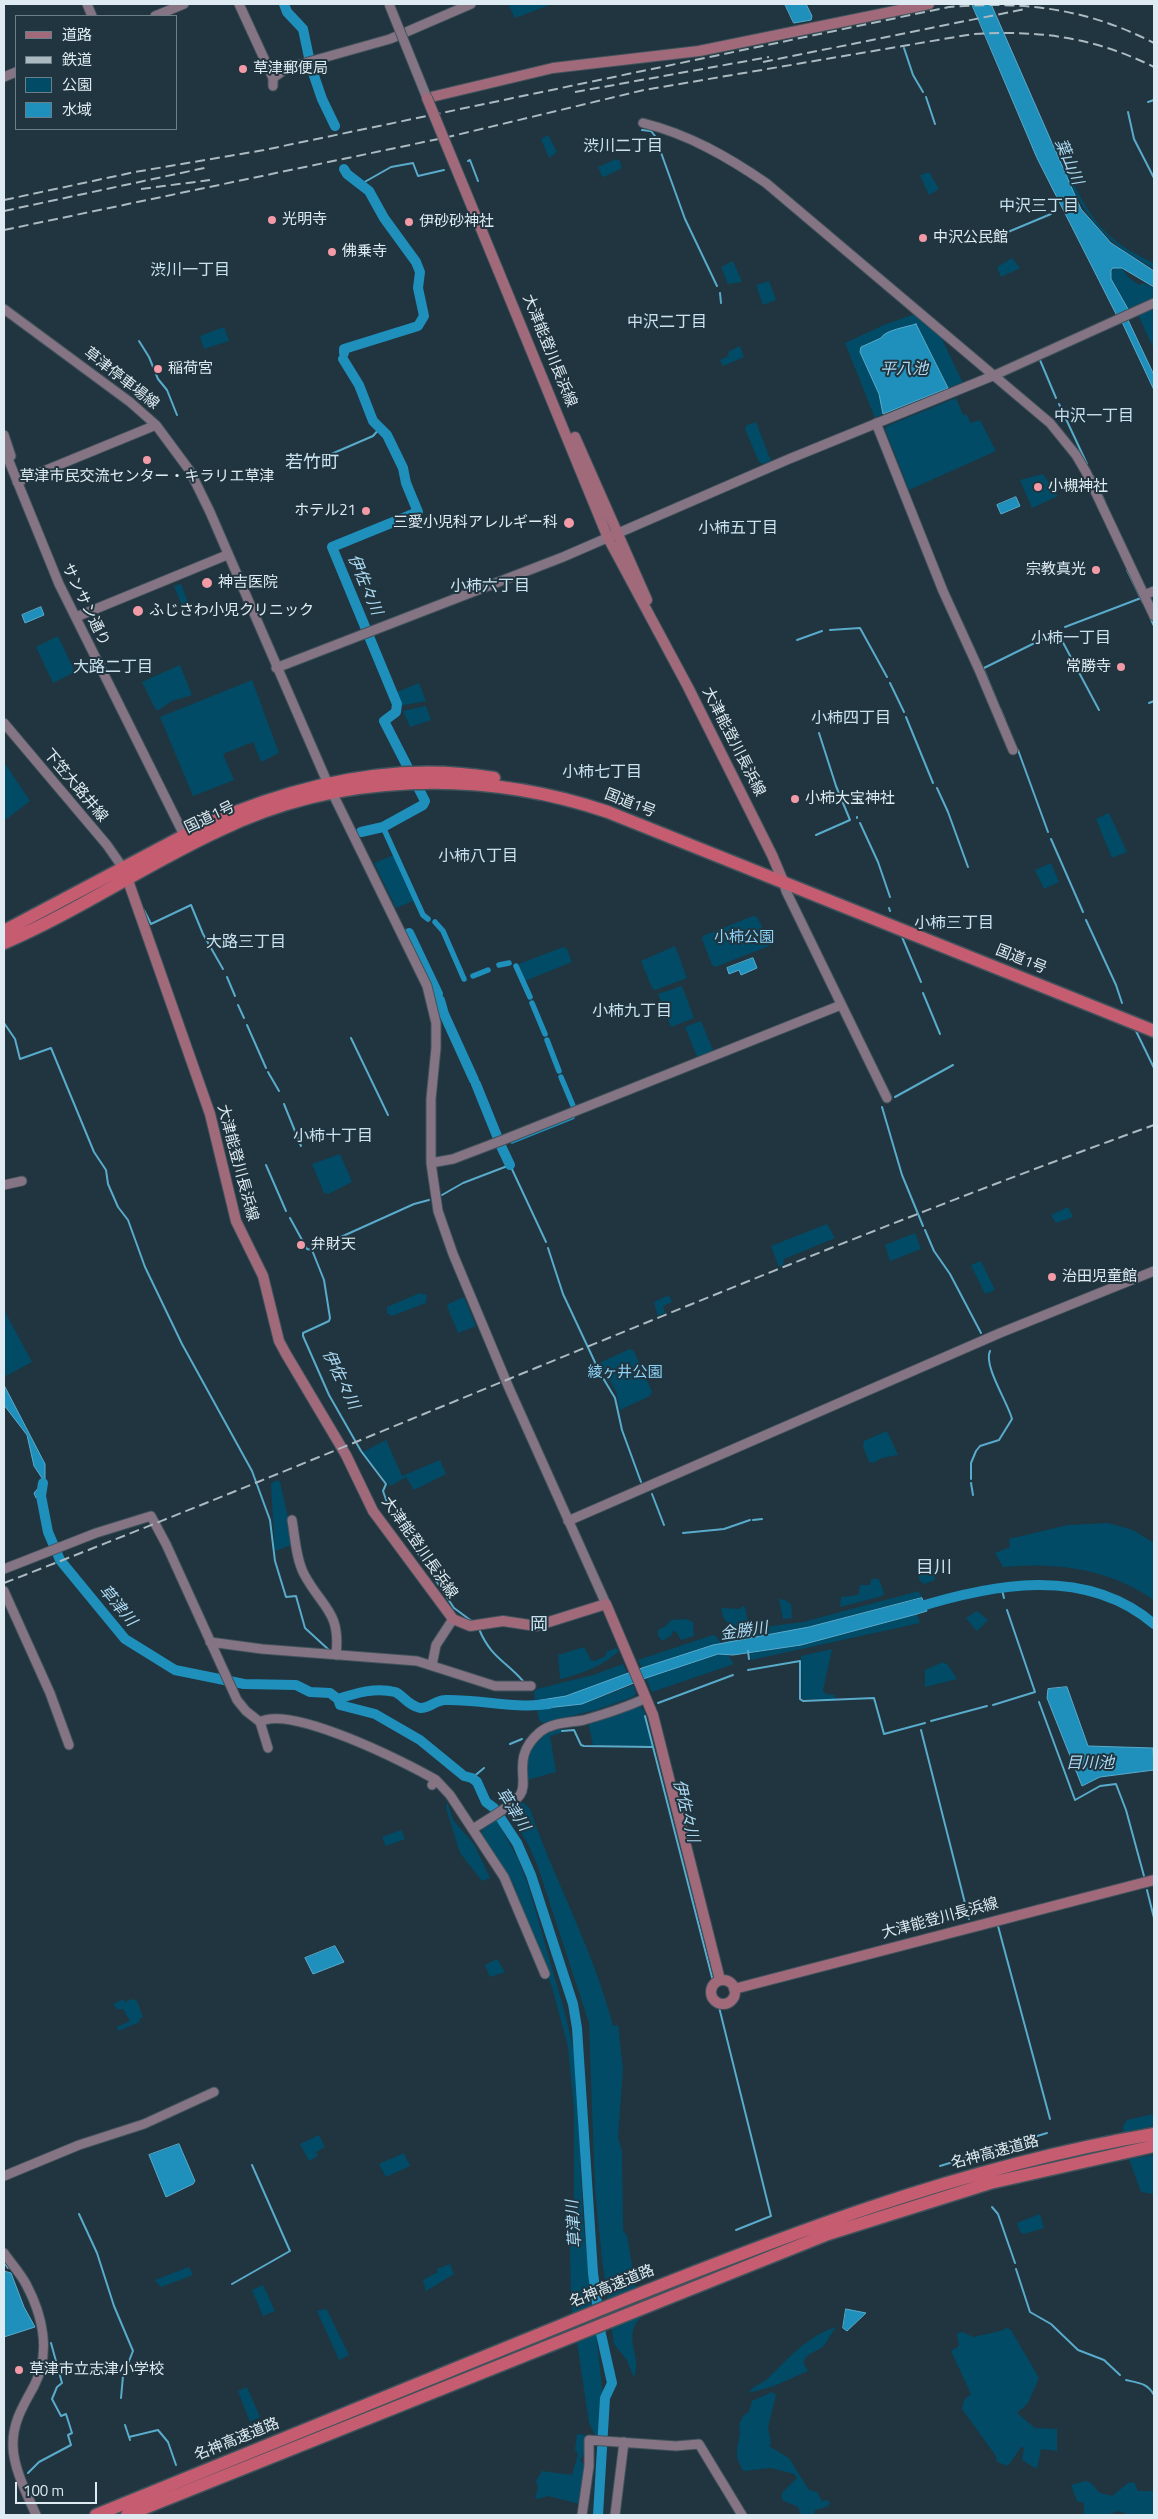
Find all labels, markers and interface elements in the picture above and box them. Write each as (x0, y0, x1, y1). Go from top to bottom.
legend (15, 15, 178, 130)
text: 道路 (62, 23, 92, 46)
text: 鉄道 (62, 48, 92, 71)
place label: 草津郵便局 (253, 60, 328, 78)
marker: 草津郵便局 (237, 63, 249, 75)
text: 公園 (62, 73, 92, 96)
text: 水域 (62, 98, 92, 121)
water label: 葉山川 (1050, 136, 1086, 188)
district label: 渋川二丁目 (583, 137, 663, 157)
district label: 中沢三丁目 (999, 197, 1079, 217)
place label: 光明寺 (282, 211, 327, 229)
place label: 伊砂砂神社 (419, 213, 494, 231)
marker: 光明寺 (266, 214, 278, 226)
marker: 伊砂砂神社 (403, 216, 415, 228)
place label: 中沢公民館 (933, 229, 1008, 247)
marker: 中沢公民館 (917, 232, 929, 244)
place label: 佛乗寺 (342, 243, 387, 261)
marker: 佛乗寺 (326, 246, 338, 258)
district label: 渋川一丁目 (150, 261, 230, 281)
street label: 大津能登川長浜線 (518, 292, 580, 410)
district label: 中沢二丁目 (627, 313, 707, 333)
street label: 草津停車場線 (80, 344, 162, 414)
place label: 稲荷宮 (168, 360, 213, 378)
water label: 平八池 (880, 360, 928, 380)
marker: 稲荷宮 (152, 363, 164, 375)
district label: 中沢一丁目 (1054, 407, 1134, 427)
district label: 若竹町 (285, 453, 339, 475)
marker: 草津市民交流センター・キラリエ草津 (141, 454, 153, 466)
place label: 草津市民交流センター・キラリエ草津 (20, 468, 274, 486)
place label: 小槻神社 (1048, 478, 1108, 496)
marker: 小槻神社 (1032, 481, 1044, 493)
place label: ホテル21 (294, 502, 356, 520)
marker: ホテル21 (360, 505, 372, 517)
place label: 三愛小児科アレルギー科 (393, 514, 558, 532)
marker: 三愛小児科アレルギー科 (562, 516, 576, 530)
district label: 小柿五丁目 (698, 519, 778, 539)
water label: 伊佐々川 (343, 552, 385, 618)
street label: サンサン通り (57, 561, 113, 649)
place label: 宗教真光 (1026, 561, 1086, 579)
marker: 宗教真光 (1090, 564, 1102, 576)
place label: 神吉医院 (218, 574, 278, 592)
marker: 神吉医院 (200, 576, 214, 590)
district label: 小柿六丁目 (450, 577, 530, 597)
place label: ふじさわ小児クリニック (149, 602, 314, 620)
marker: ふじさわ小児クリニック (131, 604, 145, 618)
district label: 小柿一丁目 (1031, 629, 1111, 649)
district label: 大路二丁目 (73, 658, 153, 678)
place label: 常勝寺 (1066, 658, 1111, 676)
marker: 常勝寺 (1115, 661, 1127, 673)
street label: 大津能登川長浜線 (698, 684, 768, 800)
district label: 小柿四丁目 (811, 709, 891, 729)
street label: 下笠大路井線 (39, 746, 111, 826)
district label: 小柿七丁目 (562, 763, 642, 783)
street label: 国道1号 (602, 786, 658, 822)
place label: 小柿大宝神社 (805, 790, 895, 808)
marker: 小柿大宝神社 (789, 793, 801, 805)
street label: 国道1号 (182, 798, 238, 838)
district label: 小柿八丁目 (438, 847, 518, 867)
district label: 小柿三丁目 (914, 914, 994, 934)
park label: 小柿公園 (714, 929, 774, 947)
district label: 大路三丁目 (206, 933, 286, 953)
street label: 国道1号 (993, 942, 1049, 978)
district label: 小柿九丁目 (592, 1002, 672, 1022)
street label: 大津能登川長浜線 (213, 1103, 261, 1223)
district label: 小柿十丁目 (293, 1127, 373, 1147)
place label: 弁財天 (311, 1236, 356, 1254)
marker: 弁財天 (295, 1239, 307, 1251)
place label: 治田児童館 (1062, 1268, 1137, 1286)
marker: 治田児童館 (1046, 1271, 1058, 1283)
water label: 伊佐々川 (317, 1347, 363, 1413)
park label: 綾ヶ井公園 (588, 1364, 662, 1382)
street label: 大津能登川長浜線 (377, 1494, 461, 1602)
district label: 目川 (916, 1558, 952, 1580)
water label: 草津川 (94, 1581, 140, 1631)
district label: 岡 (530, 1615, 548, 1637)
water label: 金勝川 (719, 1619, 769, 1645)
water label: 目川池 (1066, 1754, 1114, 1774)
water label: 伊佐々川 (668, 1778, 702, 1844)
water label: 草津川 (491, 1785, 533, 1835)
street label: 大津能登川長浜線 (880, 1895, 1000, 1943)
street label: 名神高速道路 (949, 2133, 1041, 2173)
water label: 草津川 (564, 2199, 586, 2249)
street label: 名神高速道路 (567, 2262, 657, 2312)
place label: 草津市立志津小学校 (29, 2361, 164, 2379)
marker: 草津市立志津小学校 (13, 2364, 25, 2376)
street label: 名神高速道路 (192, 2415, 282, 2465)
scale bar (18, 2472, 100, 2504)
text: 100 m (23, 2479, 64, 2502)

